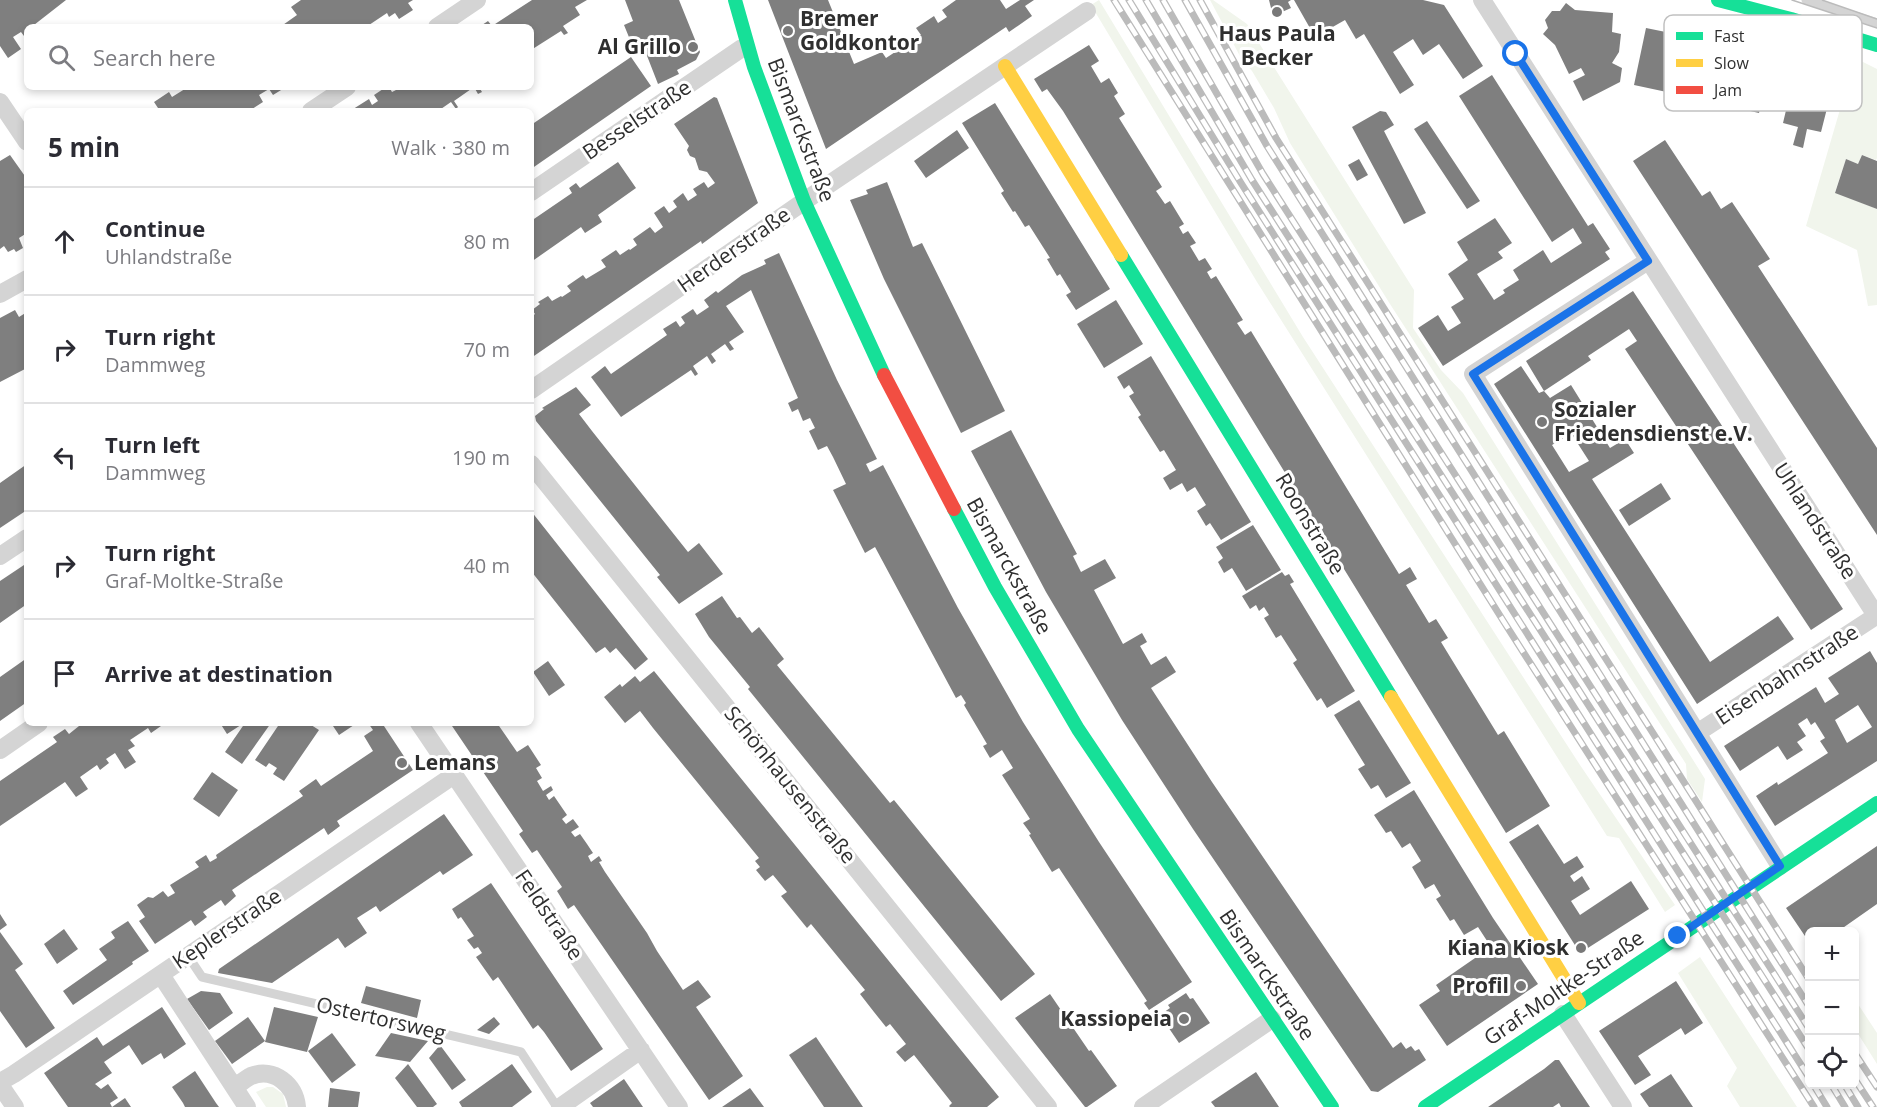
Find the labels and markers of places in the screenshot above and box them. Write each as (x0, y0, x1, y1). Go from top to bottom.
place label: Bremer Goldkontor (800, 4, 920, 56)
marker: Haus Paula Becker (1270, 5, 1284, 19)
place label: Haus Paula Becker (1218, 19, 1336, 71)
marker: Bremer Goldkontor (781, 24, 795, 38)
place label: Al Grillo (598, 32, 681, 60)
marker: Al Grillo (686, 40, 700, 54)
place label: Sozialer Friedensdienst e.V. (1554, 395, 1753, 447)
marker: Sozialer Friedensdienst e.V. (1535, 415, 1549, 429)
place label: Lemans (414, 748, 496, 776)
marker: Lemans (395, 756, 409, 770)
place label: Kiana Kiosk (1447, 933, 1570, 961)
marker: Kiana Kiosk (1574, 941, 1588, 955)
place label: Profil (1452, 971, 1509, 999)
marker: Profil (1514, 979, 1528, 993)
place label: Kassiopeia (1060, 1004, 1172, 1032)
marker: Kassiopeia (1177, 1012, 1191, 1026)

